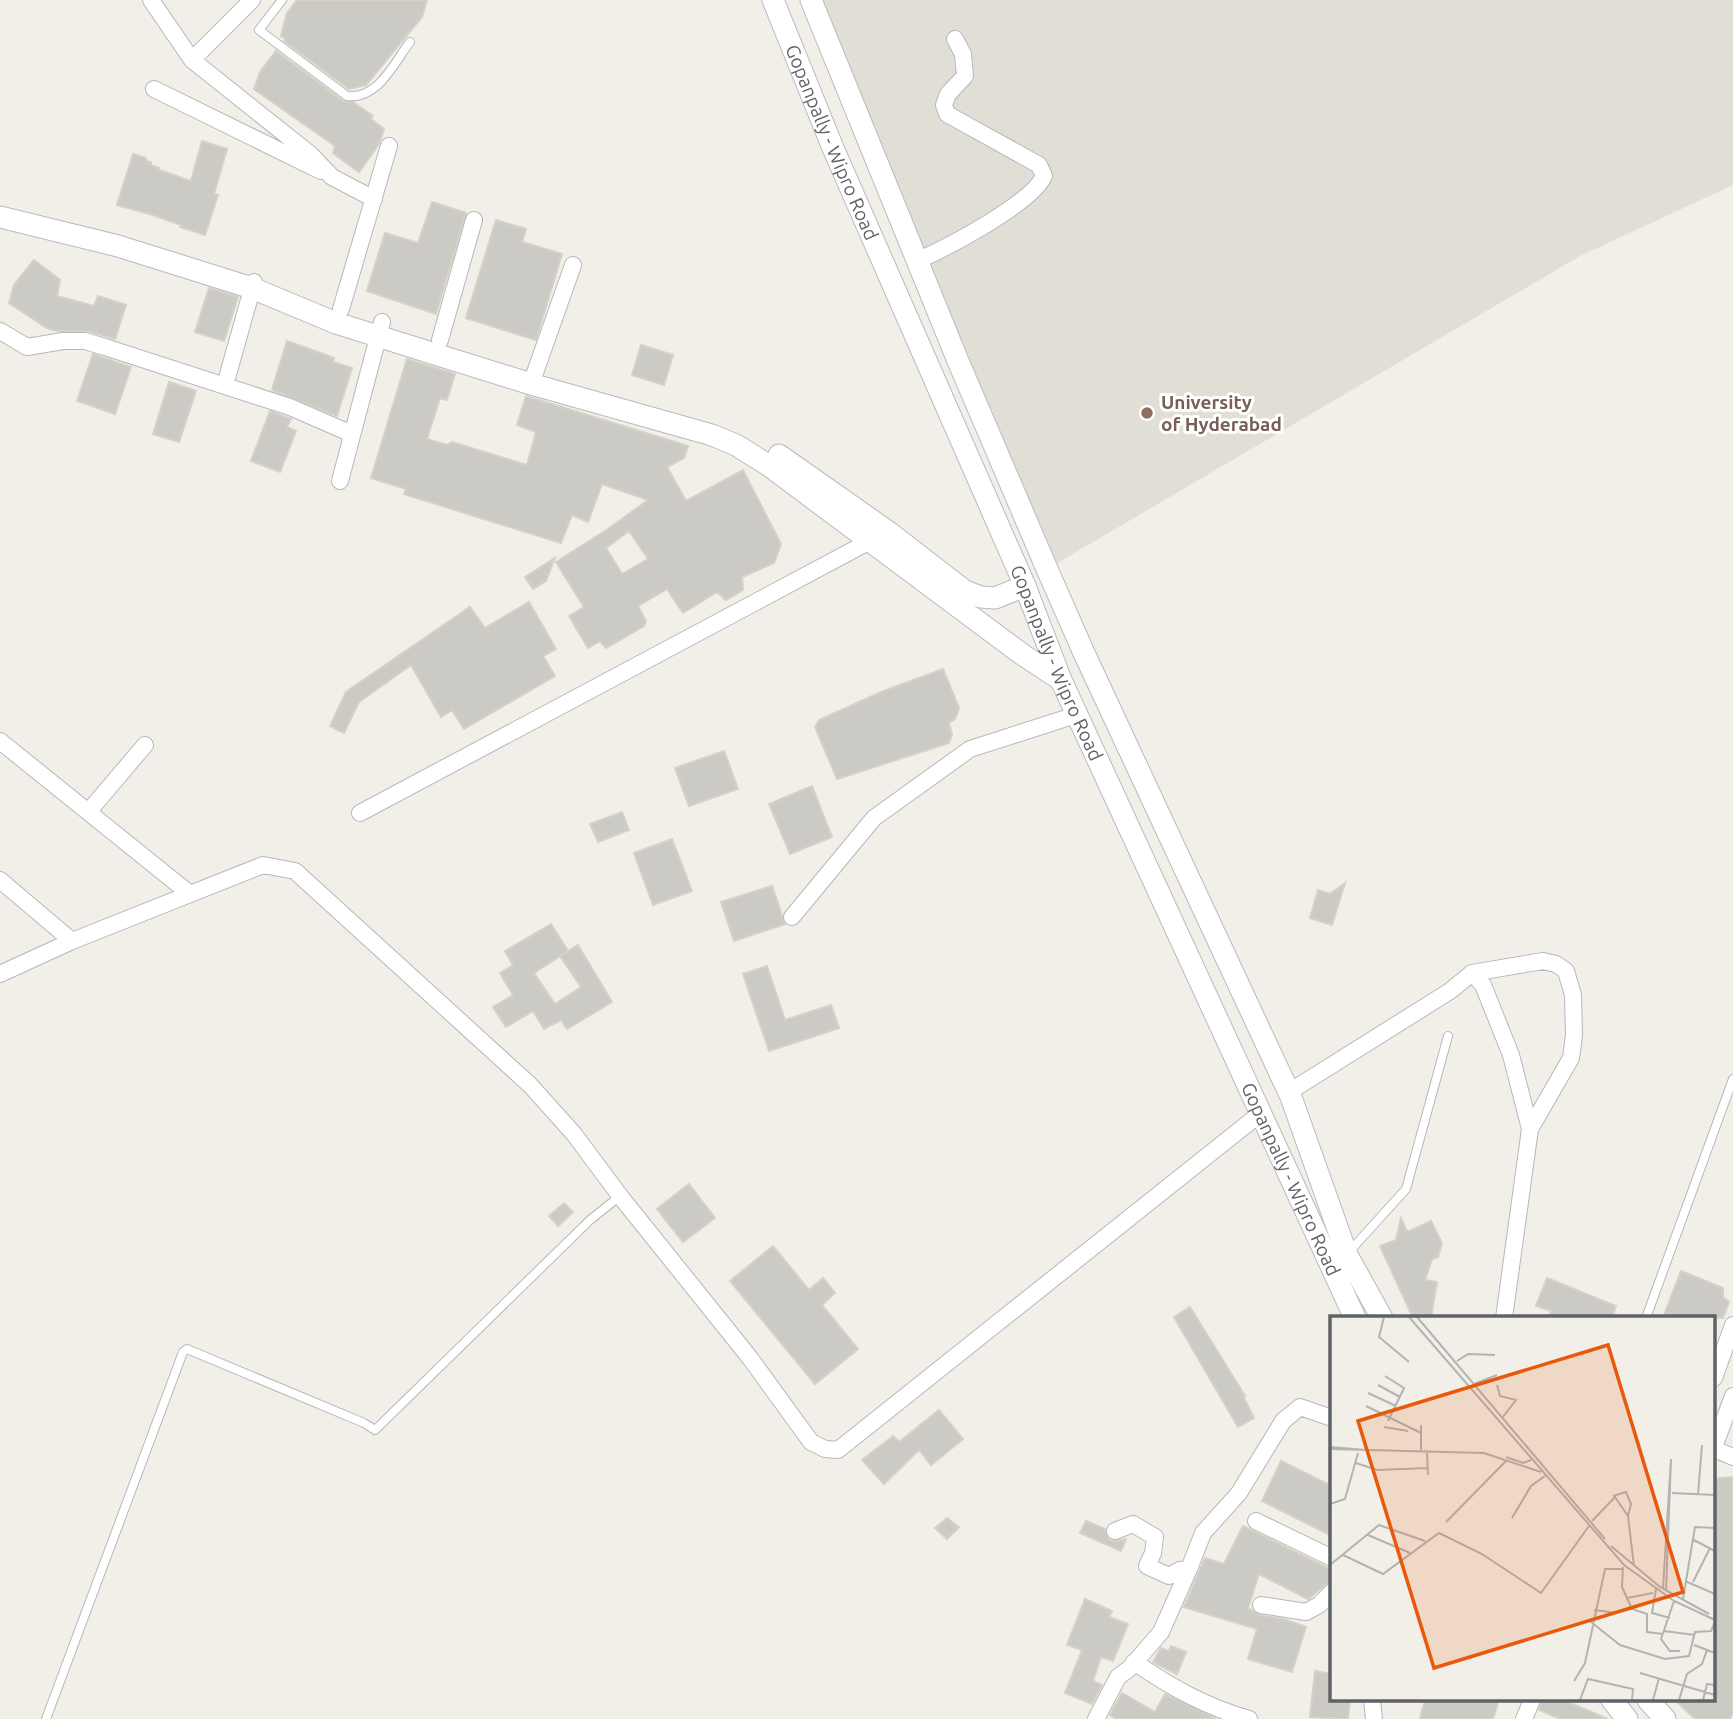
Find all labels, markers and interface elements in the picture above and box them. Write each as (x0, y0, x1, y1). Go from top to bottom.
street label: Gopanpally - Wipro Road (781, 41, 883, 243)
place label: University of Hyderabad (1161, 391, 1282, 435)
marker: University of Hyderabad (1139, 405, 1155, 421)
street label: Gopanpally - Wipro Road (1006, 562, 1108, 764)
street label: Gopanpally - Wipro Road (1237, 1079, 1345, 1279)
inset map (1330, 1316, 1716, 1702)

